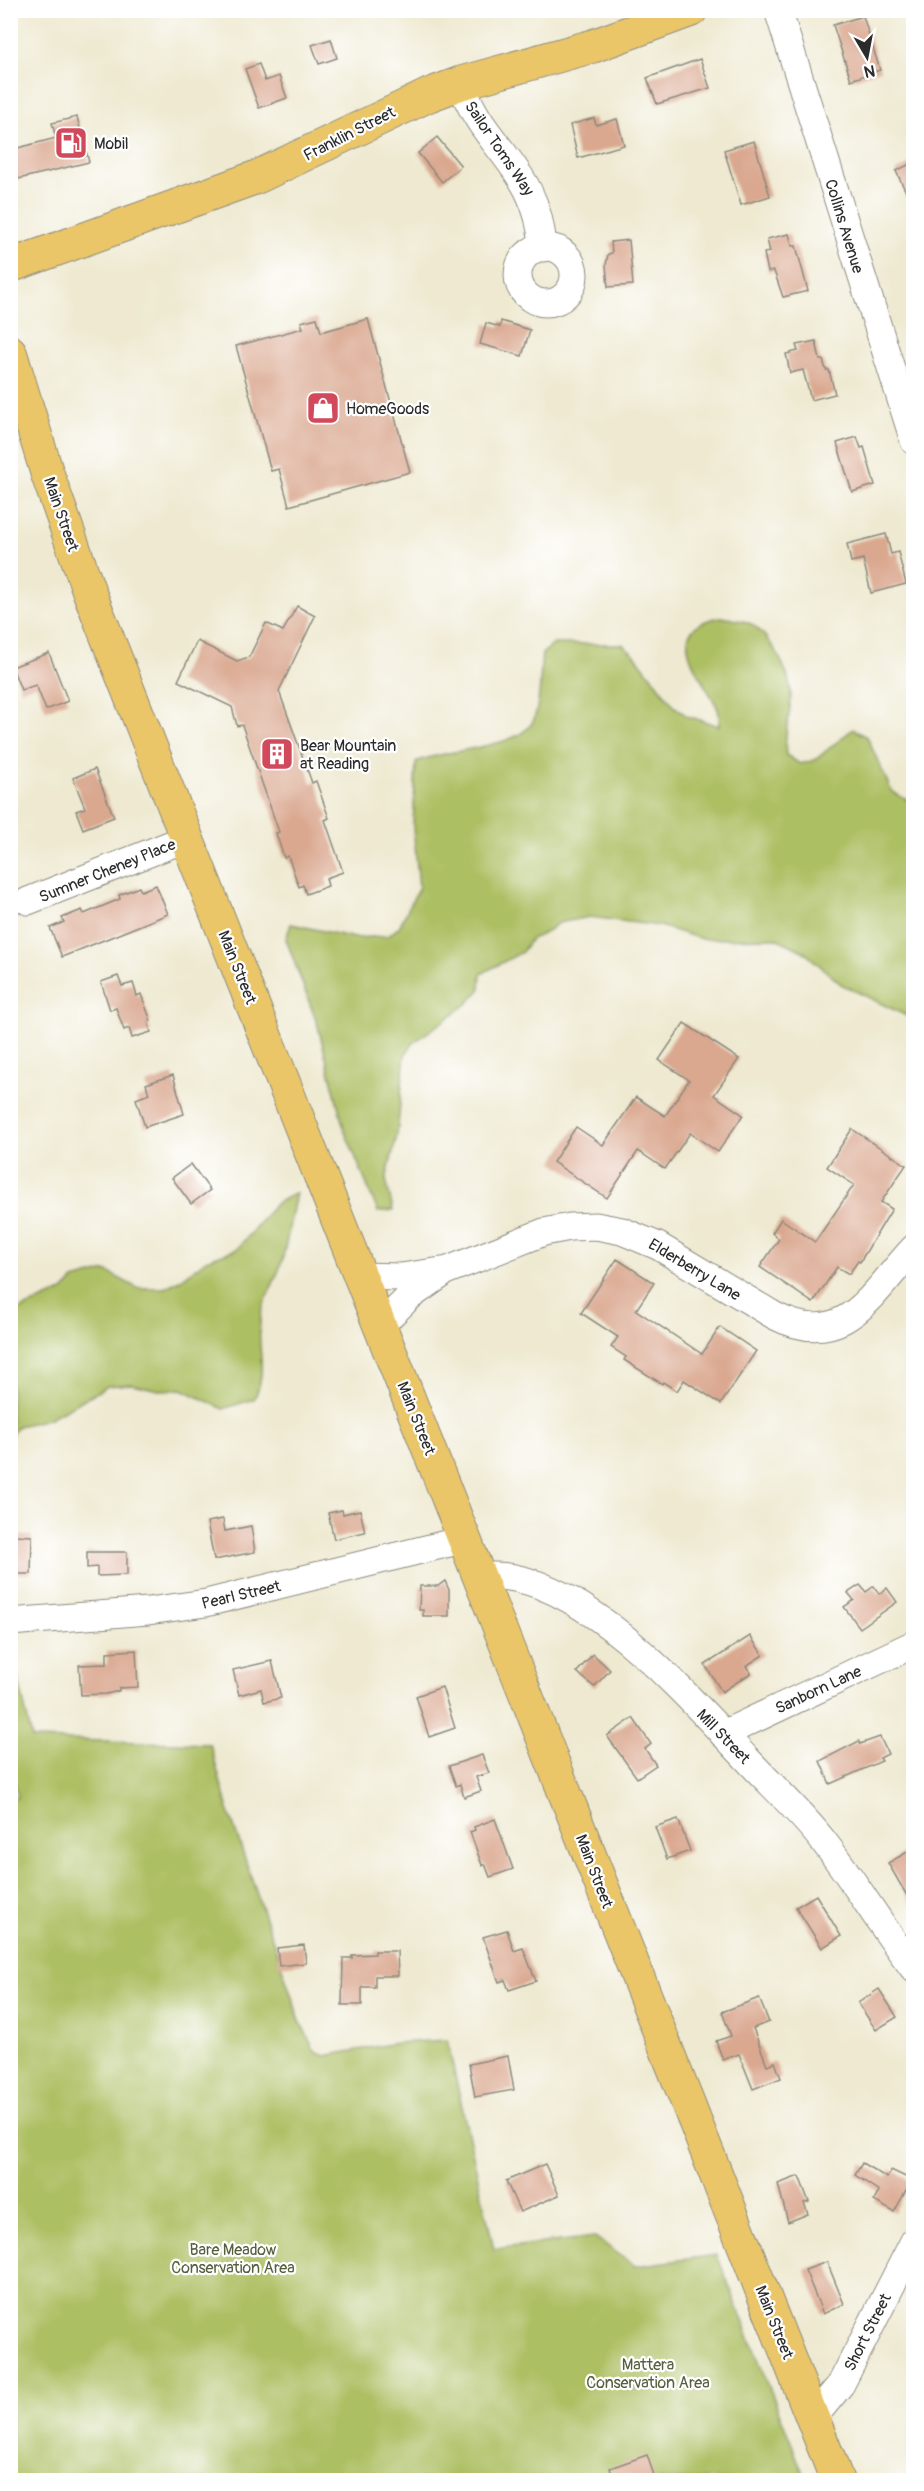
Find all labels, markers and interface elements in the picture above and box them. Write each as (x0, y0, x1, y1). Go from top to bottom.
north arrow (837, 27, 897, 87)
text: N (862, 60, 876, 82)
street label: Sailor Toms Way (460, 97, 538, 200)
street label: Franklin Street (300, 102, 399, 166)
fuel station icon: Mobil (53, 125, 89, 161)
place label: Mobil (94, 134, 129, 154)
street label: Collins Avenue (820, 177, 868, 276)
shop icon: HomeGoods (305, 390, 341, 426)
place label: HomeGoods (346, 399, 429, 419)
street label: Main Street (39, 474, 83, 555)
building icon: Bear Mountain at Reading (259, 736, 295, 772)
place label: Bear Mountain at Reading (300, 736, 396, 774)
street label: Sumner Cheney Place (36, 834, 179, 907)
street label: Main Street (213, 928, 261, 1008)
street label: Elderberry Lane (645, 1234, 744, 1305)
street label: Main Street (392, 1379, 440, 1459)
street label: Pearl Street (200, 1576, 283, 1614)
street label: Sanborn Lane (772, 1661, 865, 1719)
street label: Mill Street (692, 1705, 755, 1769)
street label: Main Street (571, 1832, 617, 1912)
park label: Bare Meadow Conservation Area (171, 2240, 295, 2278)
street label: Main Street (750, 2283, 798, 2363)
street label: Short Street (840, 2290, 896, 2375)
park label: Mattera Conservation Area (586, 2355, 710, 2393)

